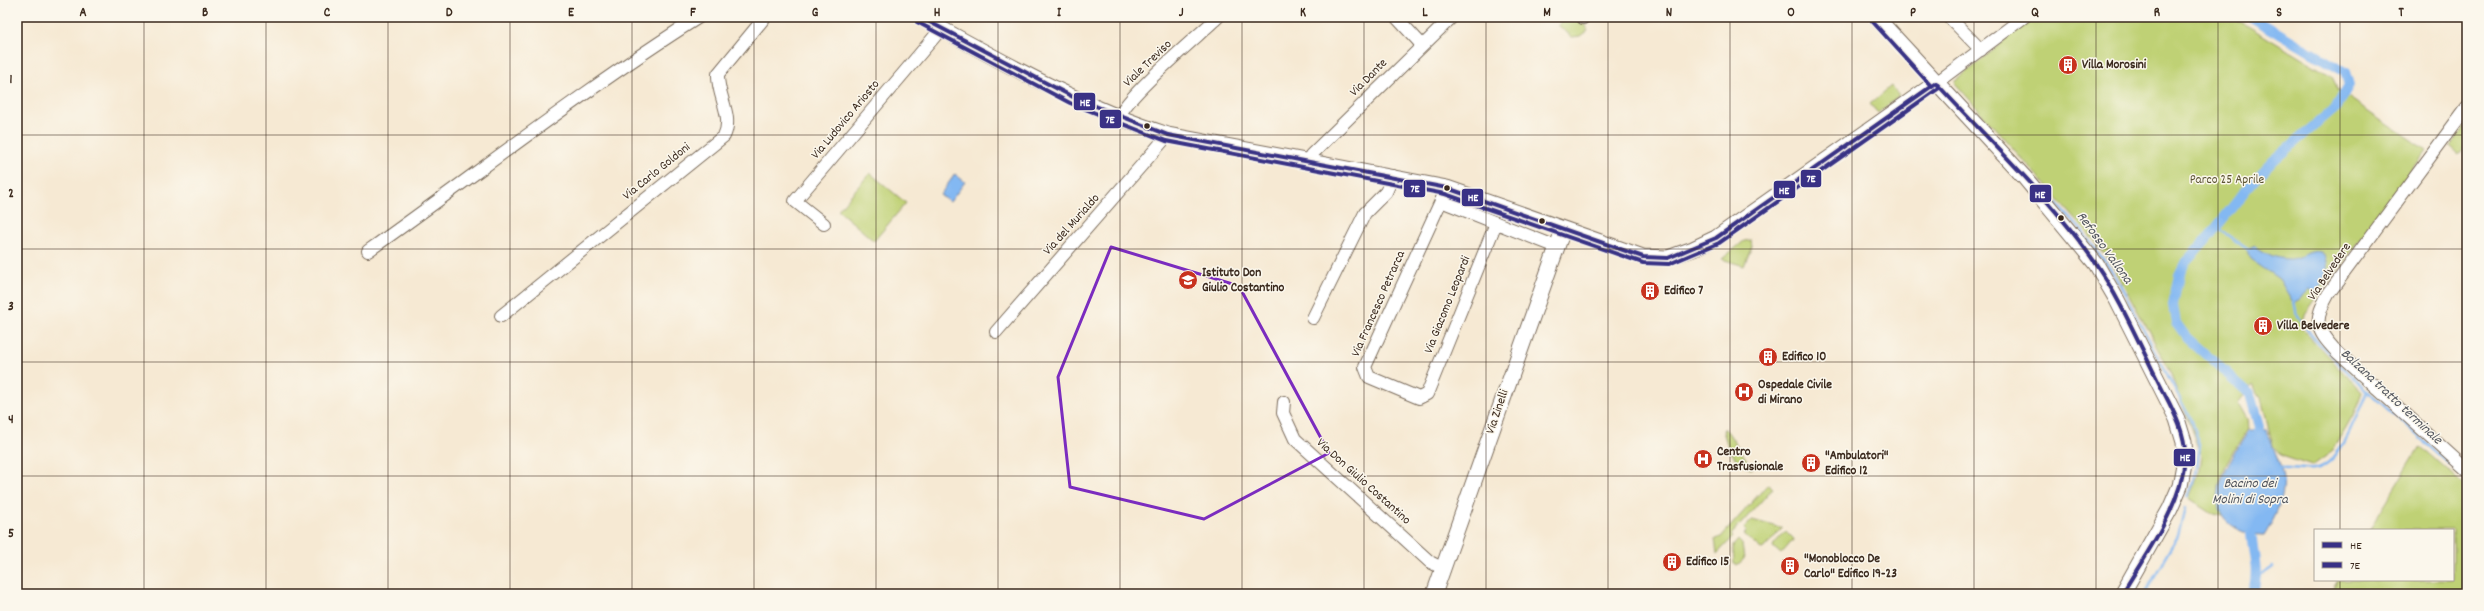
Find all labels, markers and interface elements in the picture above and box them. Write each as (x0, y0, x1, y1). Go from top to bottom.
text: A (79, 4, 87, 23)
text: B (202, 4, 208, 23)
text: C (324, 4, 331, 23)
text: D (446, 4, 453, 23)
text: E (568, 4, 575, 23)
text: F (690, 4, 696, 23)
text: G (812, 4, 819, 23)
text: H (934, 4, 941, 23)
text: I (1057, 4, 1062, 23)
text: J (1179, 4, 1184, 23)
text: K (1300, 4, 1306, 23)
text: L (1422, 4, 1428, 23)
text: M (1543, 4, 1551, 23)
text: N (1666, 4, 1672, 23)
text: O (1787, 4, 1795, 23)
text: P (1910, 4, 1916, 23)
text: Q (2031, 4, 2039, 23)
text: R (2154, 4, 2160, 23)
text: S (2276, 4, 2282, 23)
text: T (2398, 4, 2404, 23)
street label: Viale Treviso (1119, 36, 1177, 92)
street label: Via Dante (1346, 54, 1393, 101)
building icon: Villa Morosini (2057, 54, 2079, 76)
place label: Villa Morosini (2082, 56, 2147, 75)
text: 1 (10, 71, 13, 90)
street label: Via Ludovico Ariosto (807, 76, 885, 164)
line badge: HE (1073, 92, 1096, 111)
text: HE (1080, 96, 1091, 112)
line badge: 7E (1099, 109, 1122, 129)
text: 7E (1105, 113, 1116, 129)
unlabelled marker (1142, 121, 1152, 131)
street label: Via Carlo Goldoni (619, 138, 696, 205)
line badge: 7E (1800, 169, 1822, 188)
park label: Parco 25 Aprile (2190, 171, 2265, 190)
text: 7E (1806, 172, 1817, 188)
line badge: 7E (1403, 179, 1426, 198)
line badge: HE (1773, 180, 1796, 199)
text: 7E (1410, 182, 1421, 198)
unlabelled marker (1442, 183, 1452, 193)
text: HE (1779, 184, 1790, 200)
line badge: HE (2029, 184, 2052, 203)
text: 2 (8, 185, 14, 204)
line badge: HE (1461, 188, 1484, 207)
text: HE (2035, 188, 2046, 204)
street label: Via del Murialdo (1039, 190, 1105, 260)
text: HE (1468, 191, 1479, 207)
water label: Refosso Vallona (2071, 208, 2138, 289)
unlabelled marker (2056, 213, 2066, 223)
unlabelled marker (1537, 216, 1547, 226)
street label: Via Belvedere (2304, 239, 2357, 305)
street label: Via Francesco Petrarca (1347, 247, 1411, 360)
street label: Via Giacomo Leopardi (1420, 253, 1476, 357)
place label: Istituto Don Giulio Costantino (1202, 264, 1285, 298)
school or university icon: Istituto Don Giulio Costantino (1177, 269, 1199, 291)
building icon: Edifico 7 (1639, 280, 1661, 302)
place label: Edifico 7 (1664, 282, 1703, 301)
text: 3 (8, 298, 14, 317)
building icon: Villa Belvedere (2252, 315, 2274, 337)
place label: Villa Belvedere (2277, 317, 2350, 336)
water label: Balzana tratto terminale (2336, 344, 2447, 450)
building icon: Edifico 10 (1757, 346, 1779, 368)
place label: Edifico 10 (1782, 348, 1826, 367)
place label: Ospedale Civile di Mirano (1758, 376, 1832, 410)
hospital icon: Ospedale Civile di Mirano (1733, 381, 1755, 403)
street label: Via Zinelli (1482, 387, 1515, 437)
text: 4 (8, 411, 14, 430)
street label: Via Don Giulio Costantino (1311, 434, 1415, 530)
place label: Centro Trasfusionale (1717, 443, 1784, 477)
place label: "Ambulatori" Edifico 12 (1825, 447, 1889, 481)
hospital icon: Centro Trasfusionale (1692, 448, 1714, 470)
line badge: HE (2173, 448, 2196, 467)
text: HE (2180, 451, 2191, 467)
building icon: "Ambulatori" Edifico 12 (1800, 452, 1822, 474)
water label: Bacino dei Molini di Sopra (2212, 474, 2289, 510)
text: 5 (8, 525, 14, 544)
legend (2314, 529, 2454, 581)
text: HE (2350, 538, 2362, 555)
place label: "Monoblocco De Carlo" Edifico 19-23 (1804, 550, 1897, 584)
building icon: Edifico 15 (1661, 551, 1683, 573)
place label: Edifico 15 (1686, 553, 1729, 572)
building icon: "Monoblocco De Carlo" Edifico 19-23 (1779, 555, 1801, 577)
text: 7E (2350, 558, 2361, 575)

